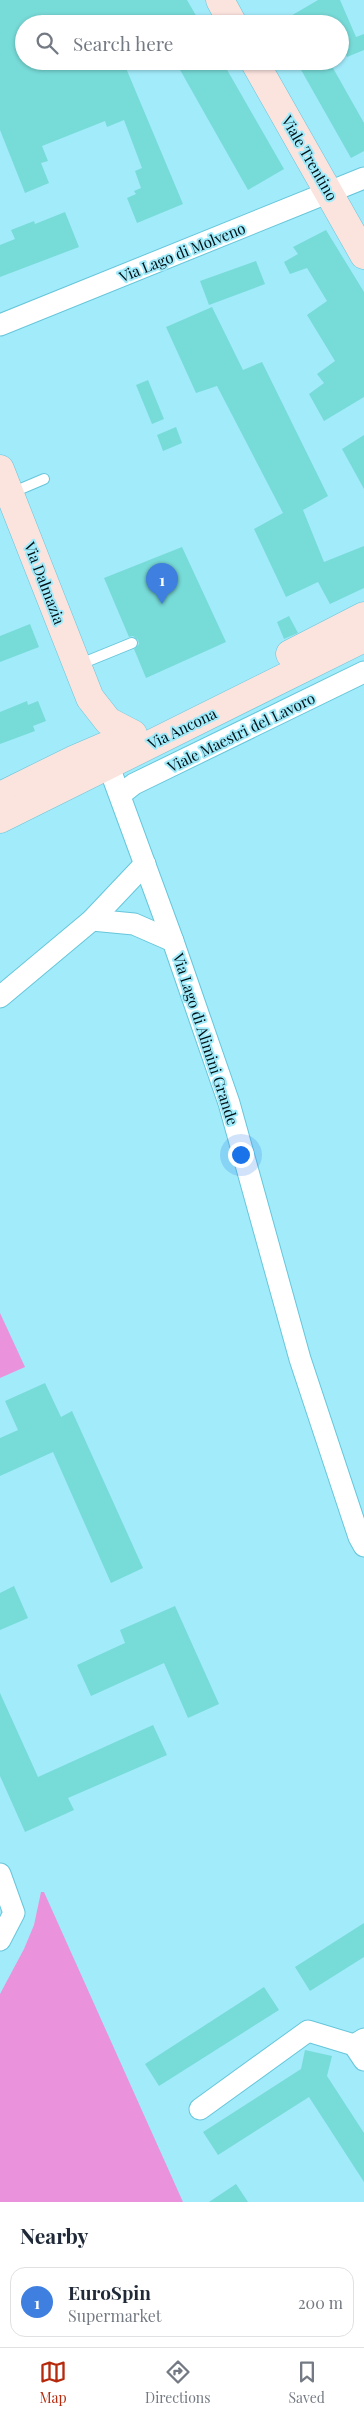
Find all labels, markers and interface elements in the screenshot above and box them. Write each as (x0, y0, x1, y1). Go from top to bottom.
search box (15, 15, 349, 70)
icon: search (33, 29, 61, 57)
text: Search here (73, 30, 173, 56)
street label: Viale Trentino (277, 111, 342, 204)
street label: Via Lago di Molveno (115, 218, 248, 287)
street label: Via Dalmazia (20, 538, 70, 628)
pin: 1 (146, 563, 178, 604)
street label: Viale Maestri del Lavoro (163, 688, 318, 777)
street label: Via Ancona (143, 702, 220, 754)
street label: Via Lago di Alimini Grande (168, 950, 243, 1128)
your location (228, 1142, 254, 1168)
text: Nearby (20, 2221, 89, 2249)
text: EuroSpin (68, 2279, 151, 2305)
text: 1 (34, 2292, 40, 2313)
text: 200 m (298, 2292, 343, 2313)
text: Supermarket (68, 2305, 162, 2326)
tab: Map (39, 2358, 67, 2407)
tab: Directions (145, 2358, 210, 2407)
tab: Saved (289, 2358, 325, 2407)

